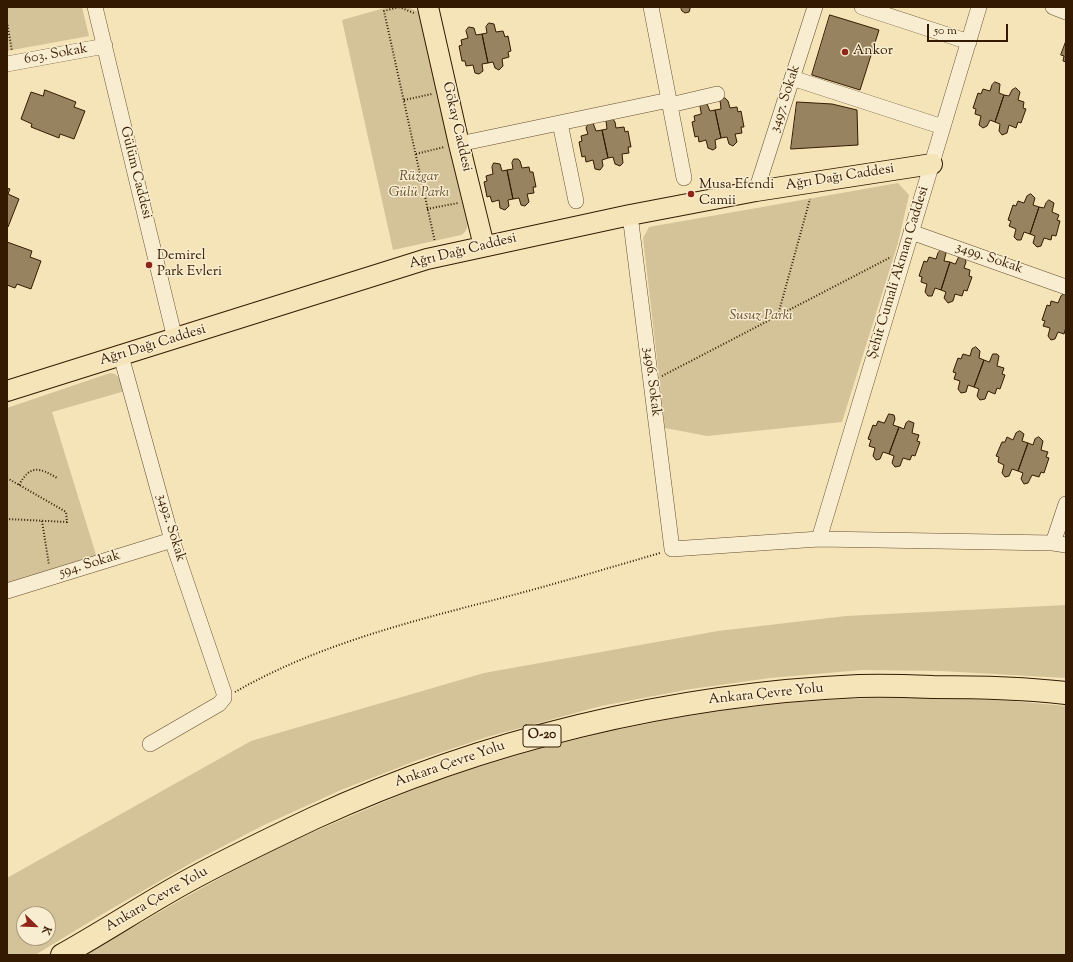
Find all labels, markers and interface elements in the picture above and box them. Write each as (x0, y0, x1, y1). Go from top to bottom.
scale bar (929, 16, 1010, 42)
text: 50 m (934, 22, 957, 40)
street label: 603. Sokak (23, 41, 89, 69)
place label: Ankor (853, 44, 893, 60)
marker: Ankor (840, 47, 850, 57)
street label: 3497. Sokak (767, 63, 805, 135)
street label: Gökay Caddesi (437, 80, 475, 174)
street label: Gülüm Caddesi (115, 125, 155, 221)
street label: Ağrı Dağı Caddesi (784, 161, 896, 195)
park label: Rüzgar Gülü Parkı (389, 170, 449, 202)
place label: Musa Efendi Camii (699, 178, 774, 210)
street label: Şehit Cumali Akman Caddesi (865, 185, 933, 361)
marker: Musa Efendi Camii (686, 189, 696, 199)
street label: Ağrı Dağı Caddesi (408, 231, 518, 273)
street label: 3499. Sokak (953, 240, 1025, 278)
place label: Demirel Park Evleri (157, 249, 222, 282)
marker: Demirel Park Evleri (144, 260, 154, 270)
park label: Susuz Parkı (729, 309, 793, 325)
street label: Ağrı Dağı Caddesi (98, 322, 208, 370)
street label: 3496. Sokak (638, 346, 664, 418)
street label: 3492. Sokak (152, 492, 188, 564)
street label: 594. Sokak (58, 548, 122, 582)
street label: Ankara Çevre Yolu (708, 681, 824, 709)
road number: O-20 (523, 725, 561, 747)
street label: Ankara Çevre Yolu (393, 738, 507, 792)
street label: Ankara Çevre Yolu (103, 864, 211, 936)
north arrow (16, 906, 56, 946)
text: K (37, 924, 55, 937)

